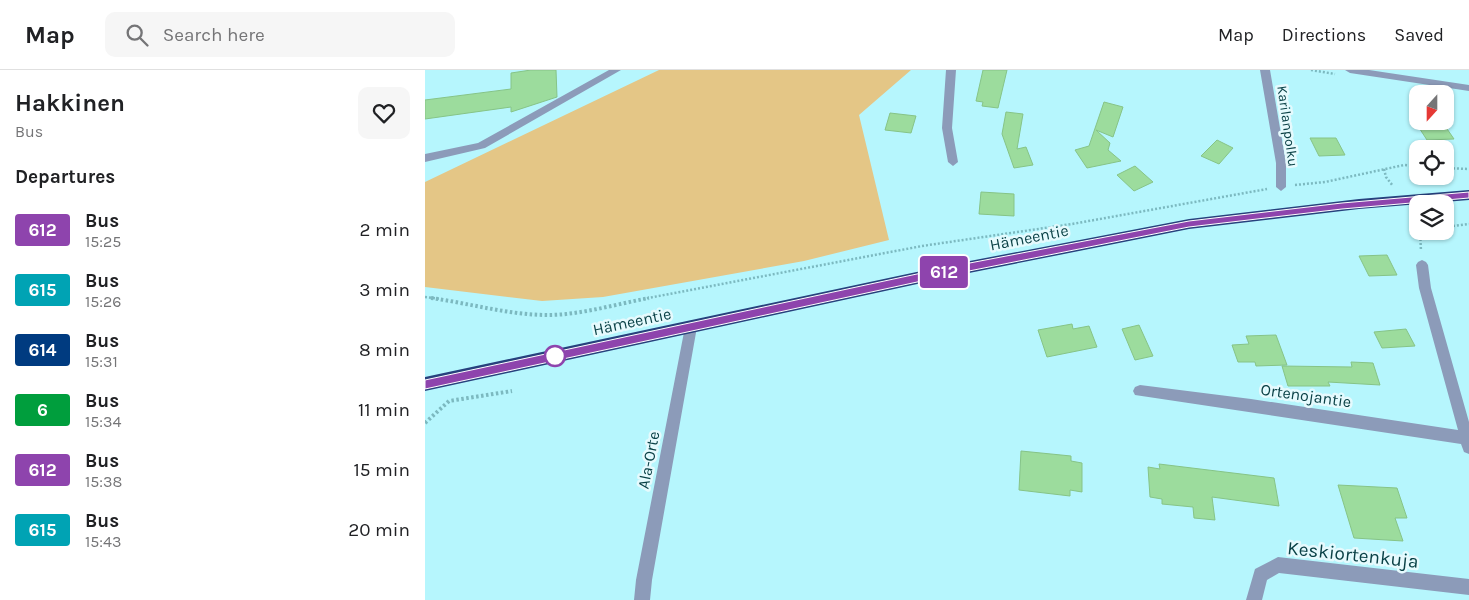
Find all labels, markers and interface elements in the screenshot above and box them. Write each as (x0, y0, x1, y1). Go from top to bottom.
search box (105, 12, 455, 57)
text: Map (25, 21, 75, 49)
icon: search (123, 21, 151, 49)
text: Search here (163, 24, 265, 46)
text: Map (1218, 24, 1254, 46)
text: Directions (1282, 24, 1366, 46)
text: Saved (1394, 24, 1444, 46)
street label: Karilanpolku (1273, 84, 1302, 168)
north arrow (1409, 85, 1454, 130)
map controls (1409, 85, 1454, 240)
button: heart (358, 87, 410, 139)
text: Hakkinen (15, 89, 125, 117)
text: Bus (15, 122, 43, 141)
button: locate (1409, 140, 1454, 185)
text: Departures (15, 166, 115, 188)
button: layers (1409, 195, 1454, 240)
text: Bus (85, 210, 119, 232)
text: 612 (28, 219, 57, 241)
text: 2 min (360, 219, 410, 241)
street label: Hämeentie (988, 221, 1070, 254)
text: 15:25 (85, 232, 121, 251)
line badge: 612 (915, 256, 973, 288)
text: 612 (930, 261, 958, 283)
text: Bus (85, 270, 119, 292)
text: 615 (29, 279, 56, 301)
text: 3 min (359, 279, 410, 301)
text: 15:26 (85, 292, 121, 311)
street label: Hämeentie (591, 304, 673, 339)
text: Bus (85, 330, 119, 352)
text: 614 (28, 339, 57, 361)
text: 8 min (359, 339, 410, 361)
unlabelled marker (544, 345, 566, 367)
text: 15:31 (85, 352, 118, 371)
street label: Ortenojantie (1259, 380, 1352, 411)
text: Bus (85, 390, 119, 412)
text: 6 (37, 399, 48, 421)
text: 11 min (358, 399, 410, 421)
text: 15:34 (85, 412, 121, 431)
street label: Ala-Orte (634, 430, 663, 491)
text: Bus (85, 450, 119, 472)
text: 612 (28, 459, 57, 481)
text: 15 min (354, 459, 410, 481)
text: 15:38 (85, 472, 122, 491)
text: Bus (85, 510, 119, 532)
text: 615 (29, 519, 56, 541)
text: 20 min (348, 519, 410, 541)
text: 15:43 (85, 532, 121, 551)
street label: Keskiortenkuja (1286, 537, 1420, 573)

